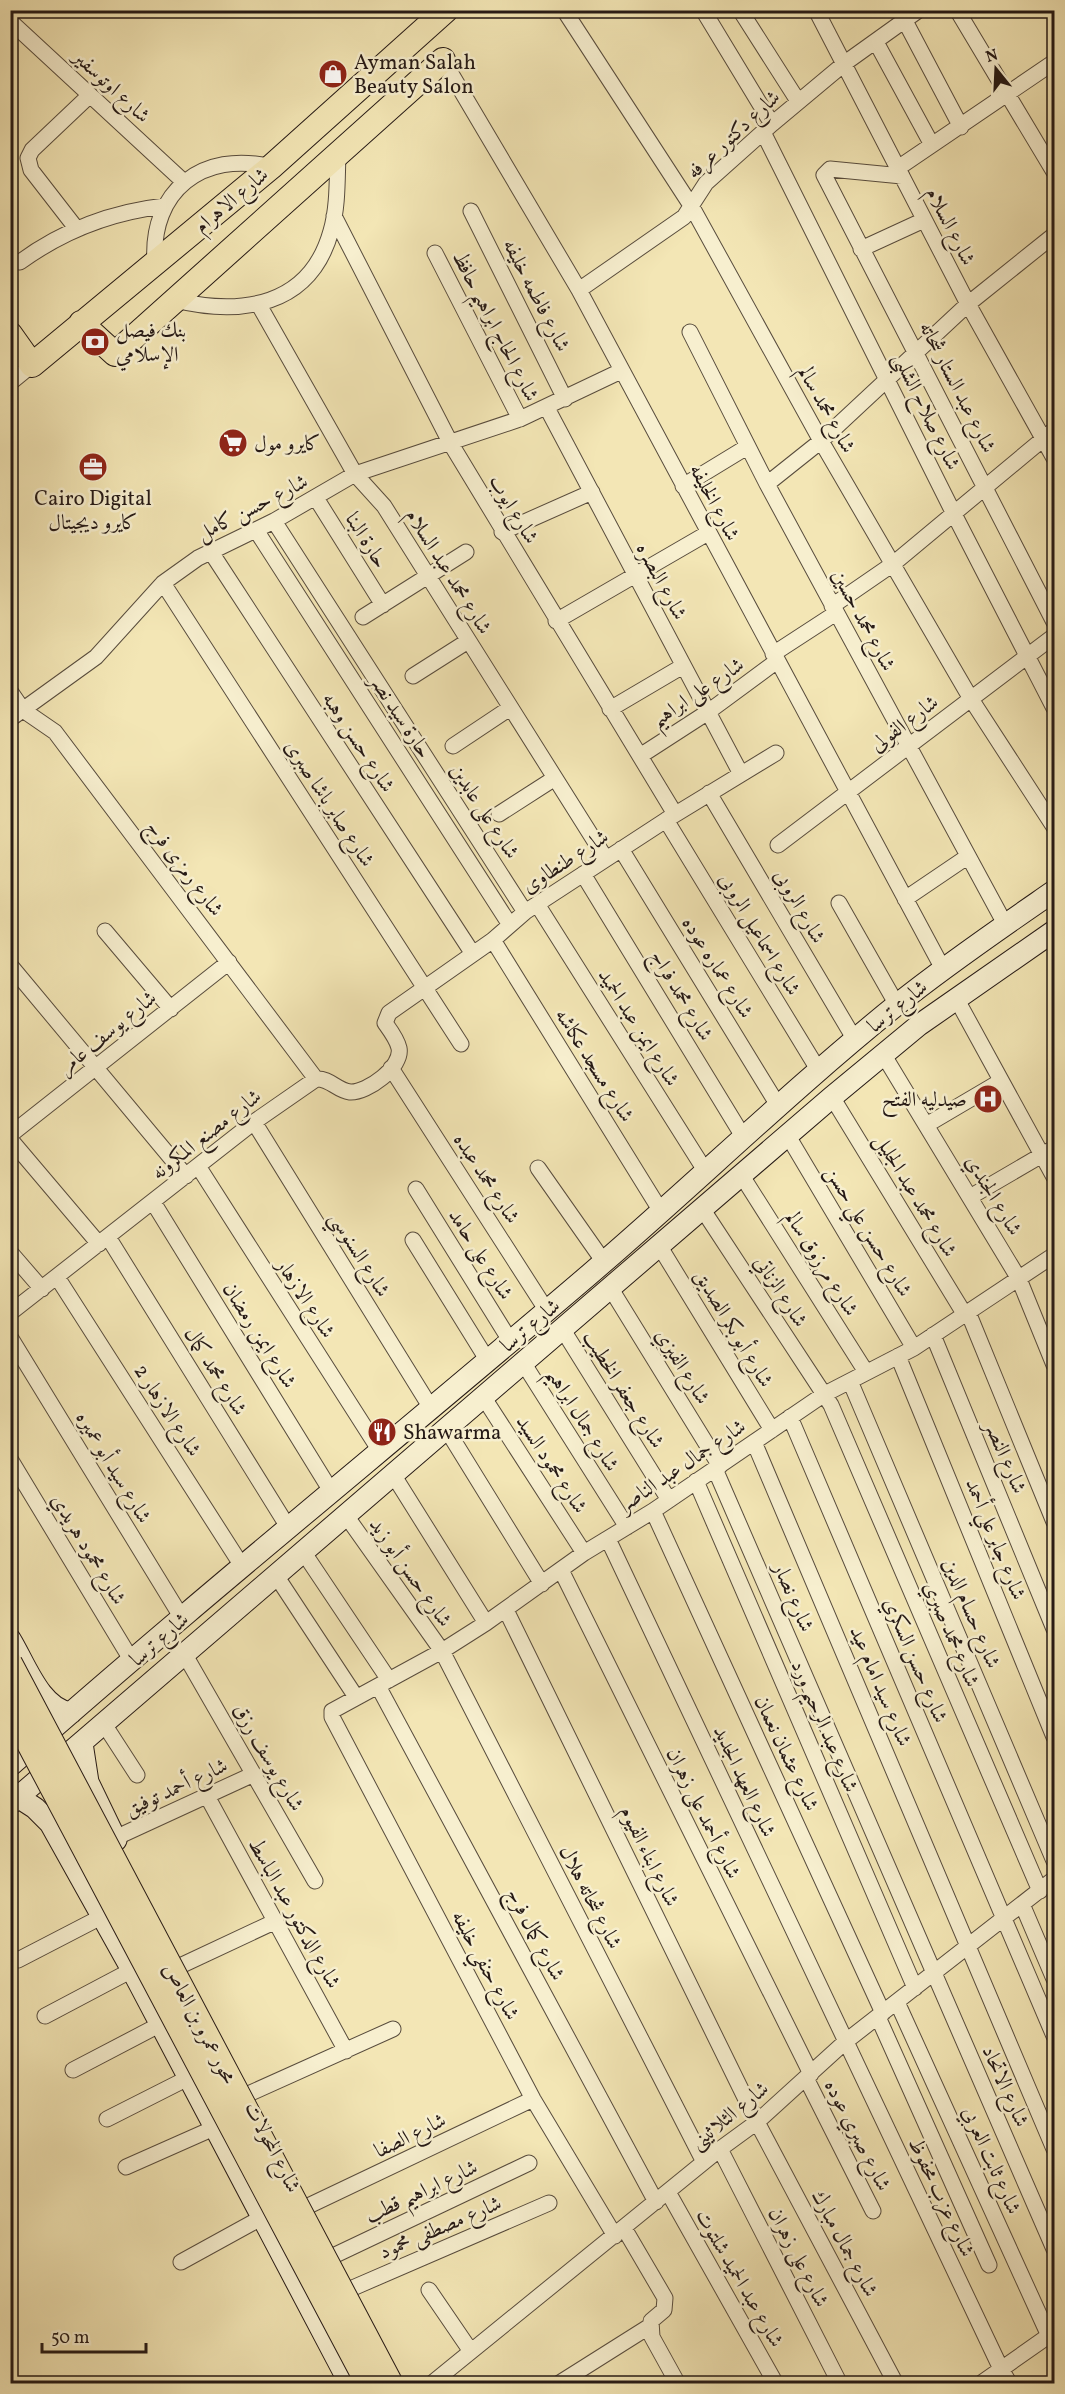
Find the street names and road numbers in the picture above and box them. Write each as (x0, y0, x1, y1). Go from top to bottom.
street label: شارع اوتوسفير (63, 42, 156, 132)
street label: شارع دكتور عرفه (681, 84, 789, 188)
street label: شارع الاهرام (188, 161, 277, 243)
street label: شارع السلام (916, 182, 982, 272)
street label: شارع فاطمه خليفه (493, 234, 577, 358)
street label: شارع الحاج ابراهيم حافظ (440, 246, 545, 409)
street label: شارع عبد الستار شحاته (909, 317, 1002, 459)
street label: شارع صلاح الشلبى (882, 348, 967, 477)
street label: شارع محمد سالم (788, 361, 862, 460)
street label: شارع الخليفه (679, 459, 746, 547)
street label: شارع حسن كامل (192, 468, 314, 551)
street label: شارع ايوب (479, 470, 545, 551)
street label: شارع محمد عبد السلام (396, 503, 498, 641)
street label: حارة البنا (337, 507, 394, 574)
street label: شارع البصره (626, 538, 693, 627)
street label: شارع محمد حسين (822, 565, 902, 678)
street label: شارع على ابراهيم (645, 651, 753, 739)
street label: حارة سيد نصر (361, 667, 438, 765)
street label: شارع حسن وهبه (313, 687, 401, 800)
street label: شارع الفولى (865, 689, 946, 761)
street label: شارع صابر باشا صبرى (275, 735, 381, 874)
street label: شارع على عابدين (440, 758, 525, 866)
street label: شارع رمزى فرج (136, 815, 230, 925)
street label: شارع طنطاوى (517, 823, 616, 903)
street label: شارع الروبى (764, 864, 832, 950)
street label: شارع اسماعيل الروبى (709, 868, 807, 1003)
street label: شارع عماره عوده (672, 911, 760, 1025)
street label: شارع محمد فراج (639, 945, 719, 1048)
street label: شارع ايمن عبد الحميد (588, 963, 686, 1093)
street label: شارع ترسا (862, 974, 936, 1042)
street label: شارع يوسف عامر (52, 984, 165, 1084)
street label: شارع مسجد عكاشه (546, 1003, 640, 1129)
street label: شارع مصنع المكرونه (146, 1083, 270, 1190)
street label: شارع محمد عبده (444, 1128, 526, 1231)
street label: شارع محمد عبد الجليل (865, 1128, 963, 1264)
street label: شارع الجندي (956, 1150, 1028, 1243)
street label: شارع حسن علي حسن (814, 1161, 918, 1305)
street label: شارع على حامد (439, 1204, 519, 1307)
street label: شارع مرزوق سالم (775, 1206, 865, 1323)
street label: شارع السنوسي (318, 1207, 396, 1305)
street label: شارع الزناتي (744, 1250, 814, 1334)
street label: شارع الازهار (265, 1252, 341, 1345)
street label: شارع أبو بكر الصديق (684, 1263, 781, 1394)
street label: شارع ايمن رمضان (213, 1277, 303, 1395)
street label: شارع ترسا (495, 1292, 568, 1361)
street label: شارع محمد كمال (174, 1322, 253, 1423)
street label: شارع الفيزي (645, 1323, 716, 1411)
street label: شارع جعفر الخطيب (573, 1325, 671, 1456)
street label: شارع الازهار 2 (124, 1359, 208, 1464)
street label: شارع جمال ابراهيم (534, 1362, 625, 1480)
street label: شارع سيد أبو عميره (66, 1405, 159, 1530)
street label: شارع محمود السيد (506, 1410, 593, 1521)
street label: شارع جمال عبد الناصر (612, 1413, 753, 1522)
street label: شارع النصر (974, 1415, 1033, 1499)
street label: شارع جابر علي أحمد (953, 1474, 1034, 1606)
street label: شارع محمود هريدي (41, 1489, 132, 1612)
street label: شارع حسن أبو زيد (360, 1511, 460, 1635)
street label: شارع حسام الدين (932, 1554, 1007, 1674)
street label: شارع نصار (762, 1556, 820, 1638)
street label: شارع محمد صبري (913, 1577, 986, 1693)
street label: شارع حسن السكري (873, 1593, 954, 1728)
street label: شارع ترسا (124, 1606, 197, 1676)
street label: شارع سيد امام عيد (839, 1622, 918, 1752)
street label: شارع عبد الرحيم ورد (778, 1656, 865, 1799)
street label: شارع عثمان نعمان (744, 1691, 825, 1817)
street label: شارع يوسف رزق (223, 1698, 310, 1818)
street label: شارع العهد الجديد (703, 1721, 782, 1843)
street label: شارع أحمد على زهران (656, 1742, 749, 1885)
street label: شارع أحمد توفيق (120, 1750, 234, 1827)
street label: شارع ابناء الفيوم (610, 1801, 686, 1913)
street label: شارع الدكتور عبد الباسط (238, 1833, 347, 1995)
street label: شارع شحاته هلال (549, 1841, 628, 1955)
street label: شارع كمال فرج (495, 1883, 571, 1988)
street label: شارع حنفي خليفه (440, 1906, 526, 2028)
street label: محور عمرو بن العاص (155, 1958, 243, 2090)
street label: شارع الاتحاد (972, 2041, 1035, 2133)
street label: شارع الثلاثينى (684, 2075, 777, 2159)
street label: شارع صبري عوده (814, 2075, 897, 2197)
street label: شارع المحولات (235, 2097, 307, 2199)
street label: شارع ثابت العربي (952, 2102, 1027, 2220)
street label: شارع الصفا (370, 2106, 452, 2168)
street label: شارع عزب محفوظ (898, 2133, 981, 2263)
street label: شارع ابراهيم قطب (360, 2154, 485, 2236)
street label: شارع جمال مبارك (801, 2185, 884, 2304)
street label: شارع مصطفى محمود (375, 2189, 507, 2269)
street label: شارع على زهران (758, 2203, 835, 2314)
street label: شارع عبد الحميد شلتوت (686, 2204, 790, 2354)

